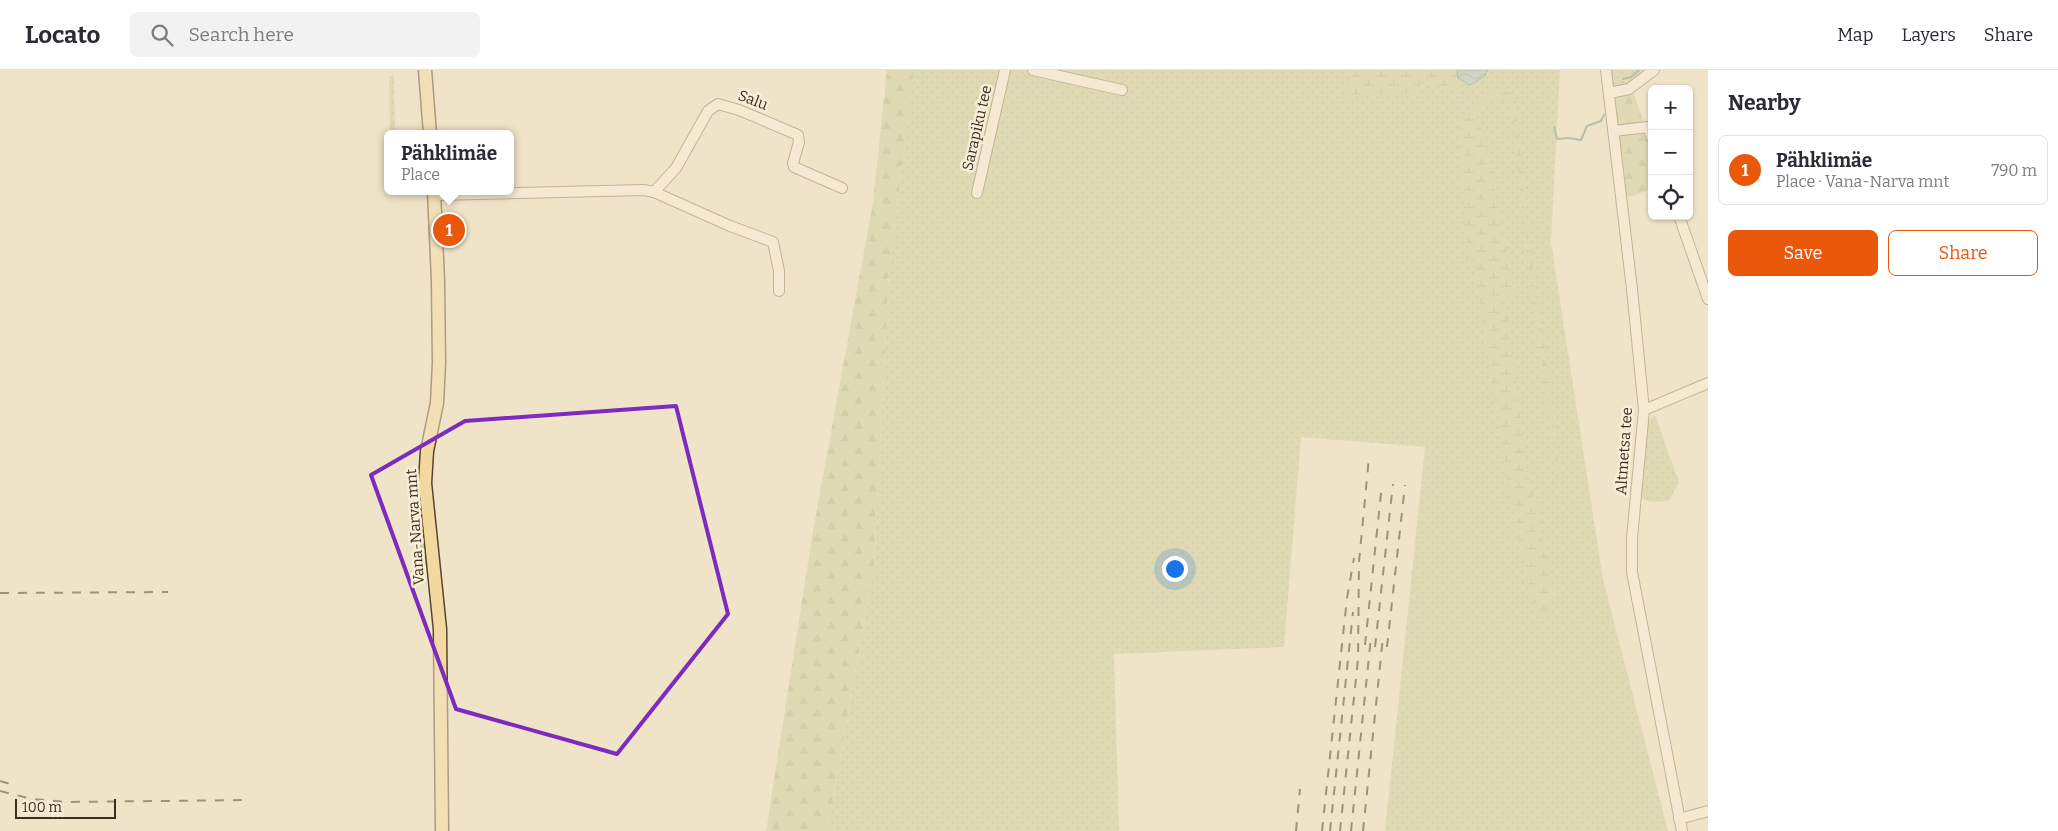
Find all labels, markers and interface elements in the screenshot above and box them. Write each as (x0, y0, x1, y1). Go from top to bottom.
search box (130, 12, 480, 57)
text: Locato (25, 21, 100, 49)
icon: search (148, 21, 176, 49)
text: Search here (188, 23, 294, 46)
text: Map (1837, 24, 1873, 46)
text: Layers (1901, 24, 1956, 46)
text: Share (1984, 24, 2033, 46)
street label: Sarapiku tee (958, 84, 996, 172)
map controls (1648, 85, 1693, 220)
button: + (1648, 85, 1693, 130)
street label: Salu (736, 86, 770, 114)
text: Nearby (1728, 90, 1801, 116)
popup (384, 130, 514, 195)
button: − (1648, 130, 1693, 175)
text: Pähklimäe (401, 142, 497, 165)
text: Pähklimäe (1776, 149, 1872, 172)
text: 1 (1742, 161, 1748, 180)
text: 790 m (1991, 161, 2037, 180)
text: Place (401, 165, 440, 184)
text: Place · Vana-Narva mnt (1776, 172, 1949, 191)
button: locate (1648, 175, 1693, 220)
pin: 1 (433, 211, 465, 249)
button: Save (1728, 230, 1878, 276)
button: Share (1888, 230, 2038, 276)
street label: Altmetsa tee (1612, 406, 1636, 496)
street label: Vana-Narva mnt (402, 468, 428, 586)
your location (1162, 556, 1188, 582)
scale bar (15, 796, 116, 819)
text: 100 m (22, 799, 62, 816)

